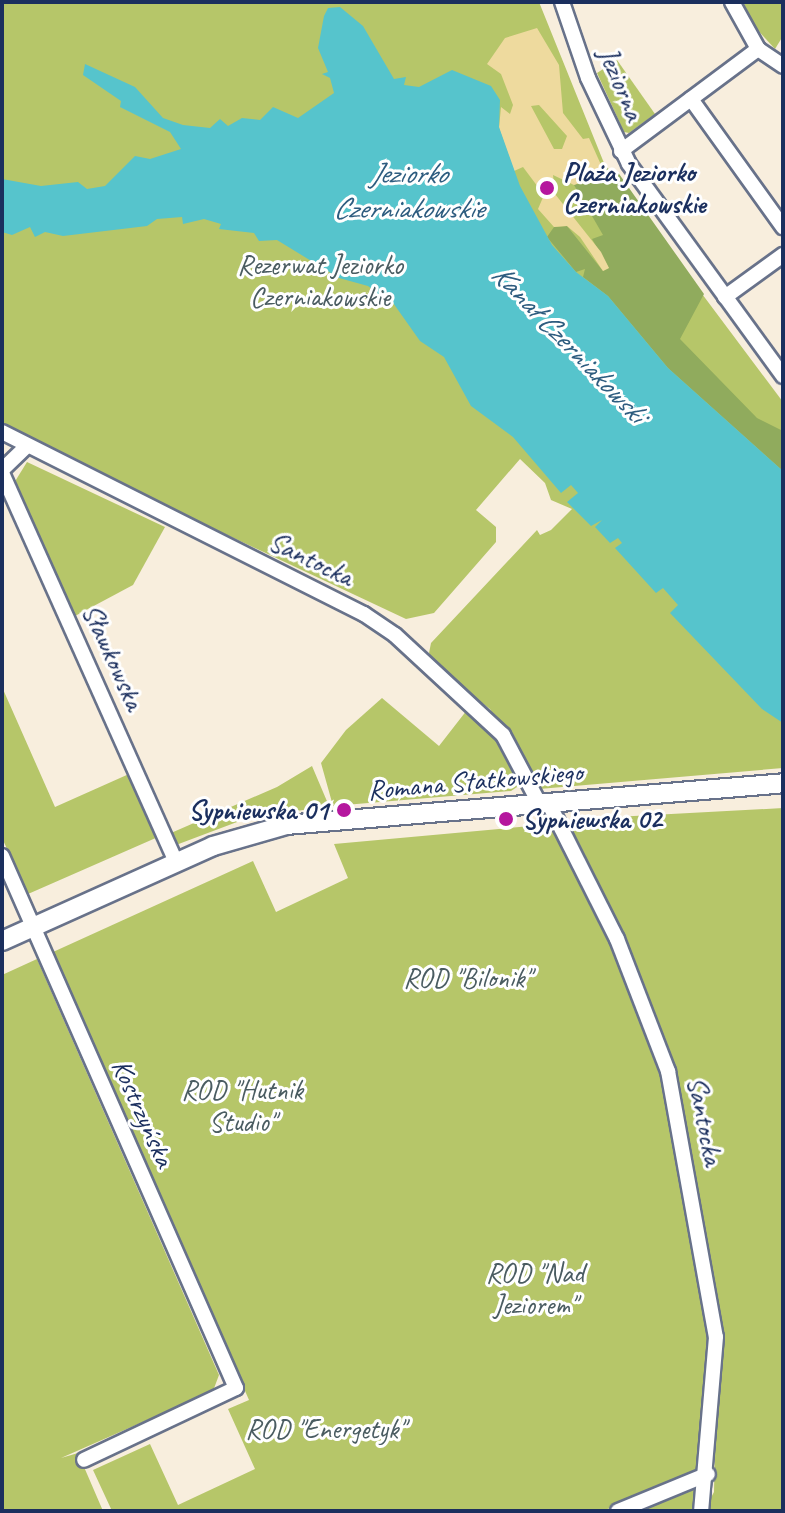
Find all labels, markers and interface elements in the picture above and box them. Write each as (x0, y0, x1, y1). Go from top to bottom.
street label: Jeziorna (591, 42, 651, 126)
water label: Jeziorko Czerniakowskie (333, 155, 483, 226)
place label: Plaża Jeziorko Czerniakowskie (563, 155, 706, 221)
marker: Plaża Jeziorko Czerniakowskie (538, 179, 556, 197)
park label: Rezerwat Jeziorko Czerniakowskie (237, 248, 403, 314)
water label: Kanał Czerniakowski (484, 256, 654, 430)
street label: Santocka (263, 524, 359, 594)
street label: Sławkowska (75, 599, 151, 715)
street label: Romana Statkowskiego (366, 755, 584, 807)
place label: Sypniewska 01 (188, 793, 328, 827)
marker: Sypniewska 01 (335, 801, 353, 819)
place label: Sypniewska 02 (522, 802, 662, 836)
marker: Sypniewska 02 (497, 810, 515, 828)
park label: ROD "Bilonik" (403, 961, 531, 995)
street label: Kostrzyńska (104, 1054, 182, 1172)
park label: ROD "Hutnik Studio" (181, 1073, 303, 1139)
street label: Santocka (680, 1074, 730, 1168)
park label: ROD "Nad Jeziorem" (486, 1256, 584, 1322)
park label: ROD "Energetyk" (245, 1412, 405, 1446)

